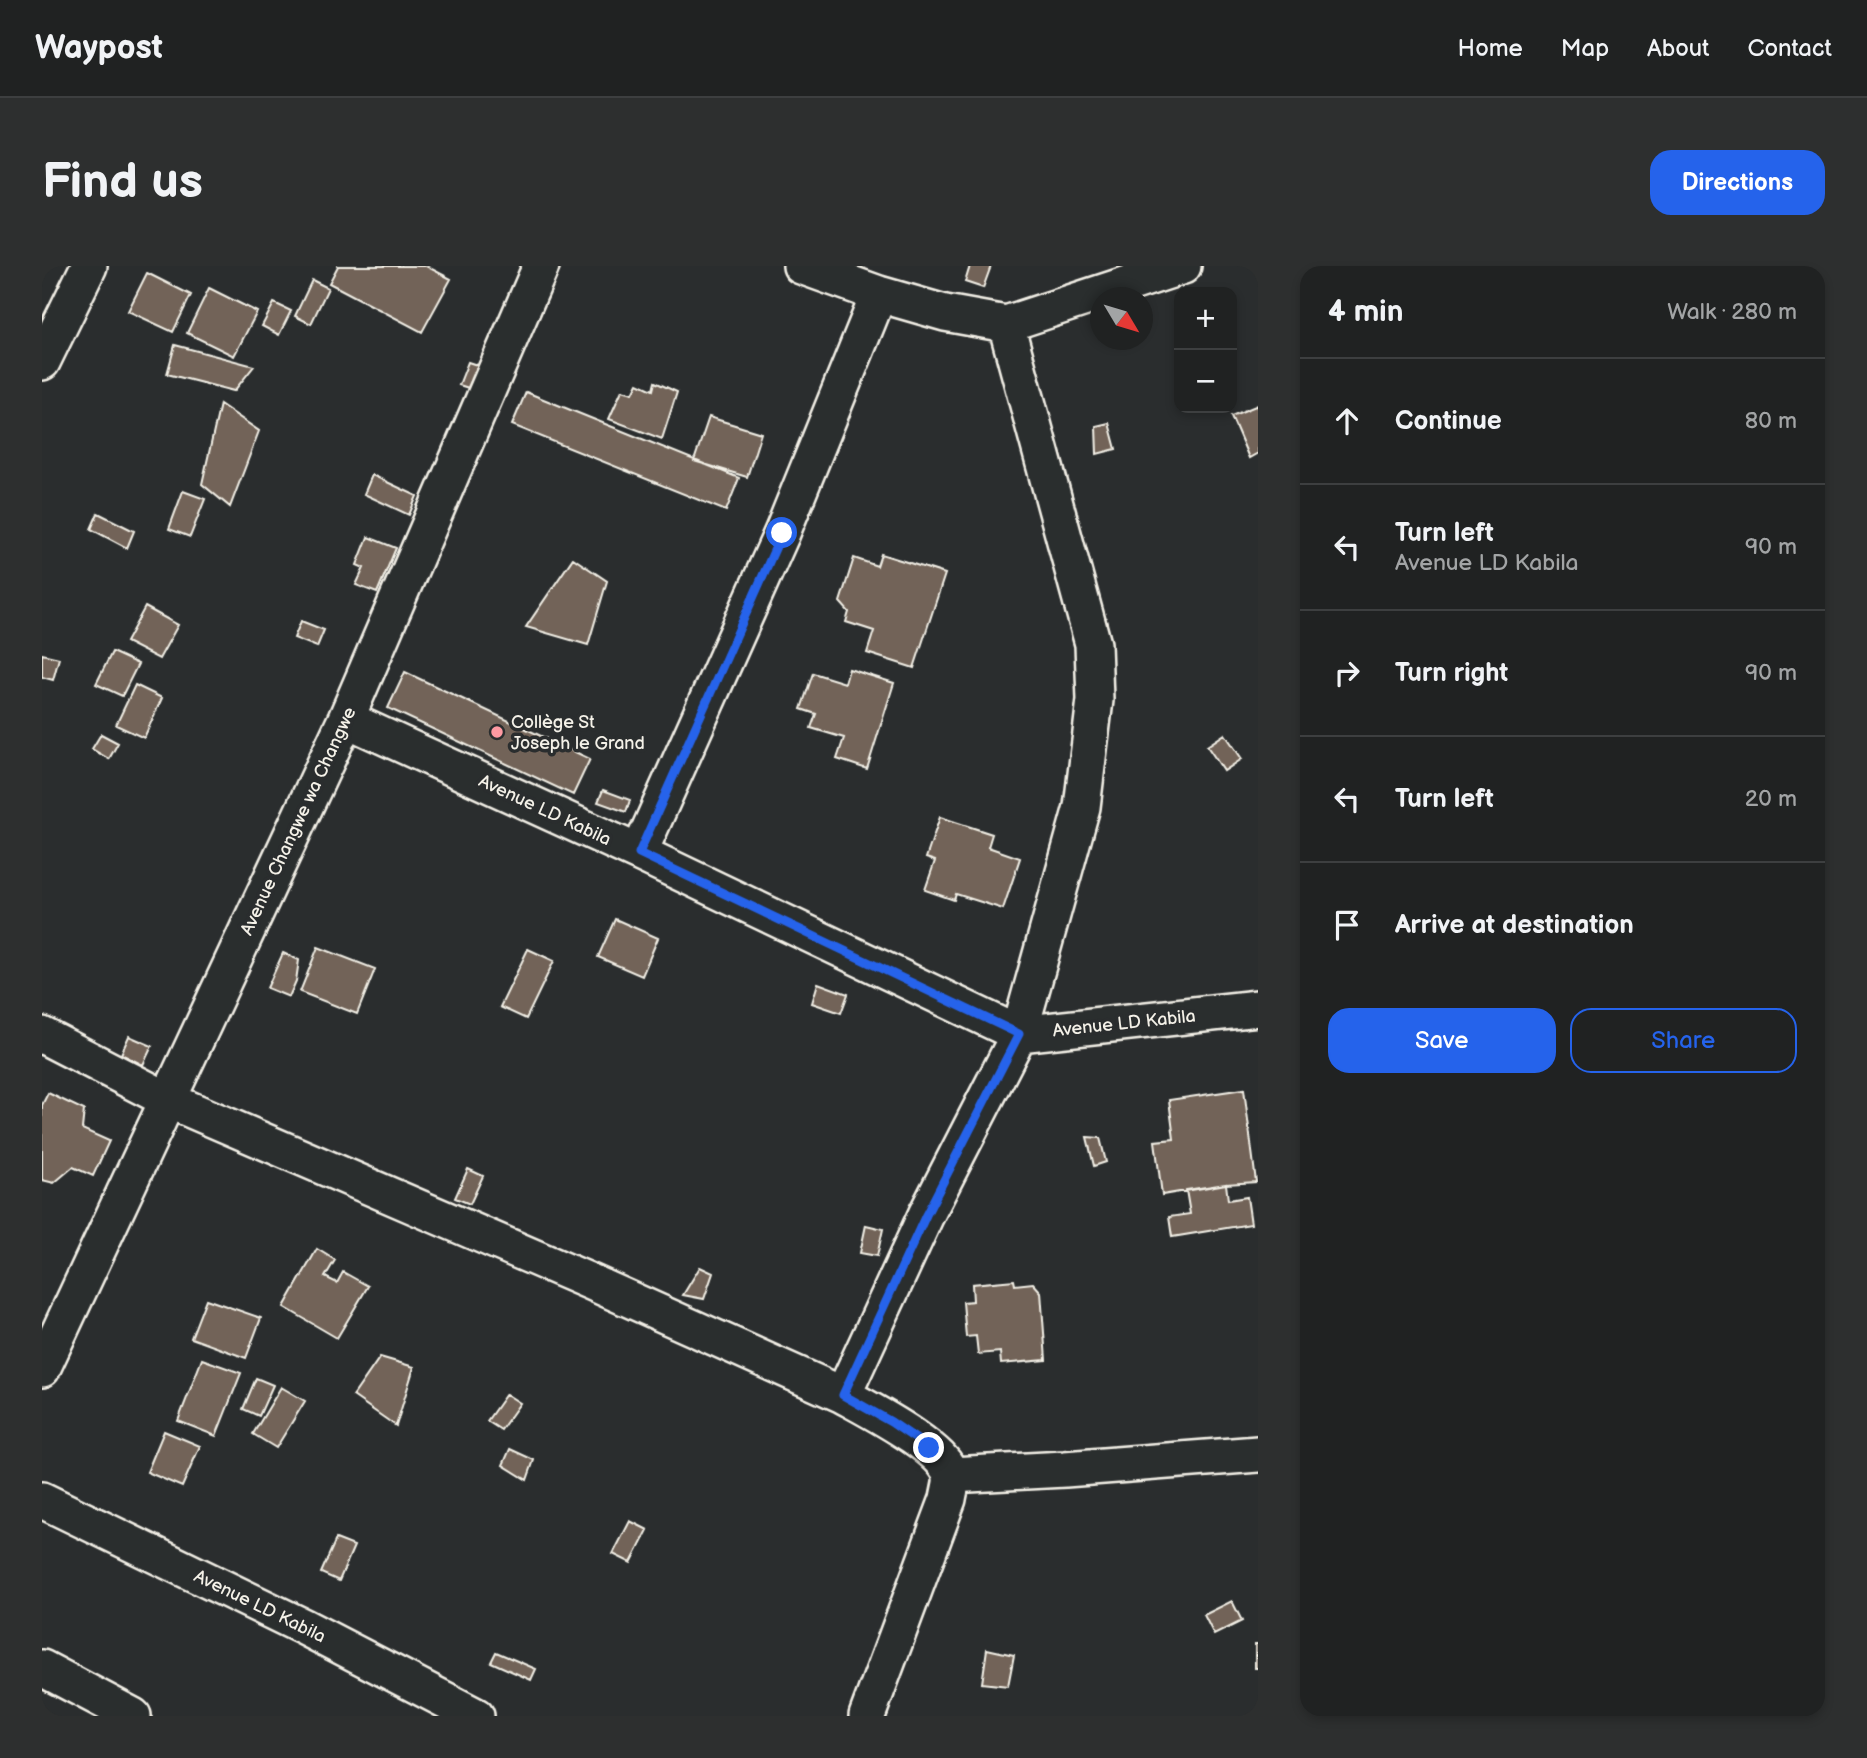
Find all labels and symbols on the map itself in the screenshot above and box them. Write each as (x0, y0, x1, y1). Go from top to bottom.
north arrow (1090, 287, 1153, 350)
route start (766, 517, 797, 548)
street label: Avenue Changwe wa Changwe (236, 703, 361, 939)
place label: Collège St Joseph le Grand (511, 712, 645, 754)
marker: Collège St Joseph le Grand (489, 724, 505, 740)
street label: Avenue LD Kabila (475, 771, 614, 850)
street label: Avenue LD Kabila (1052, 1006, 1197, 1041)
route end (913, 1432, 944, 1463)
street label: Avenue LD Kabila (191, 1566, 329, 1647)

